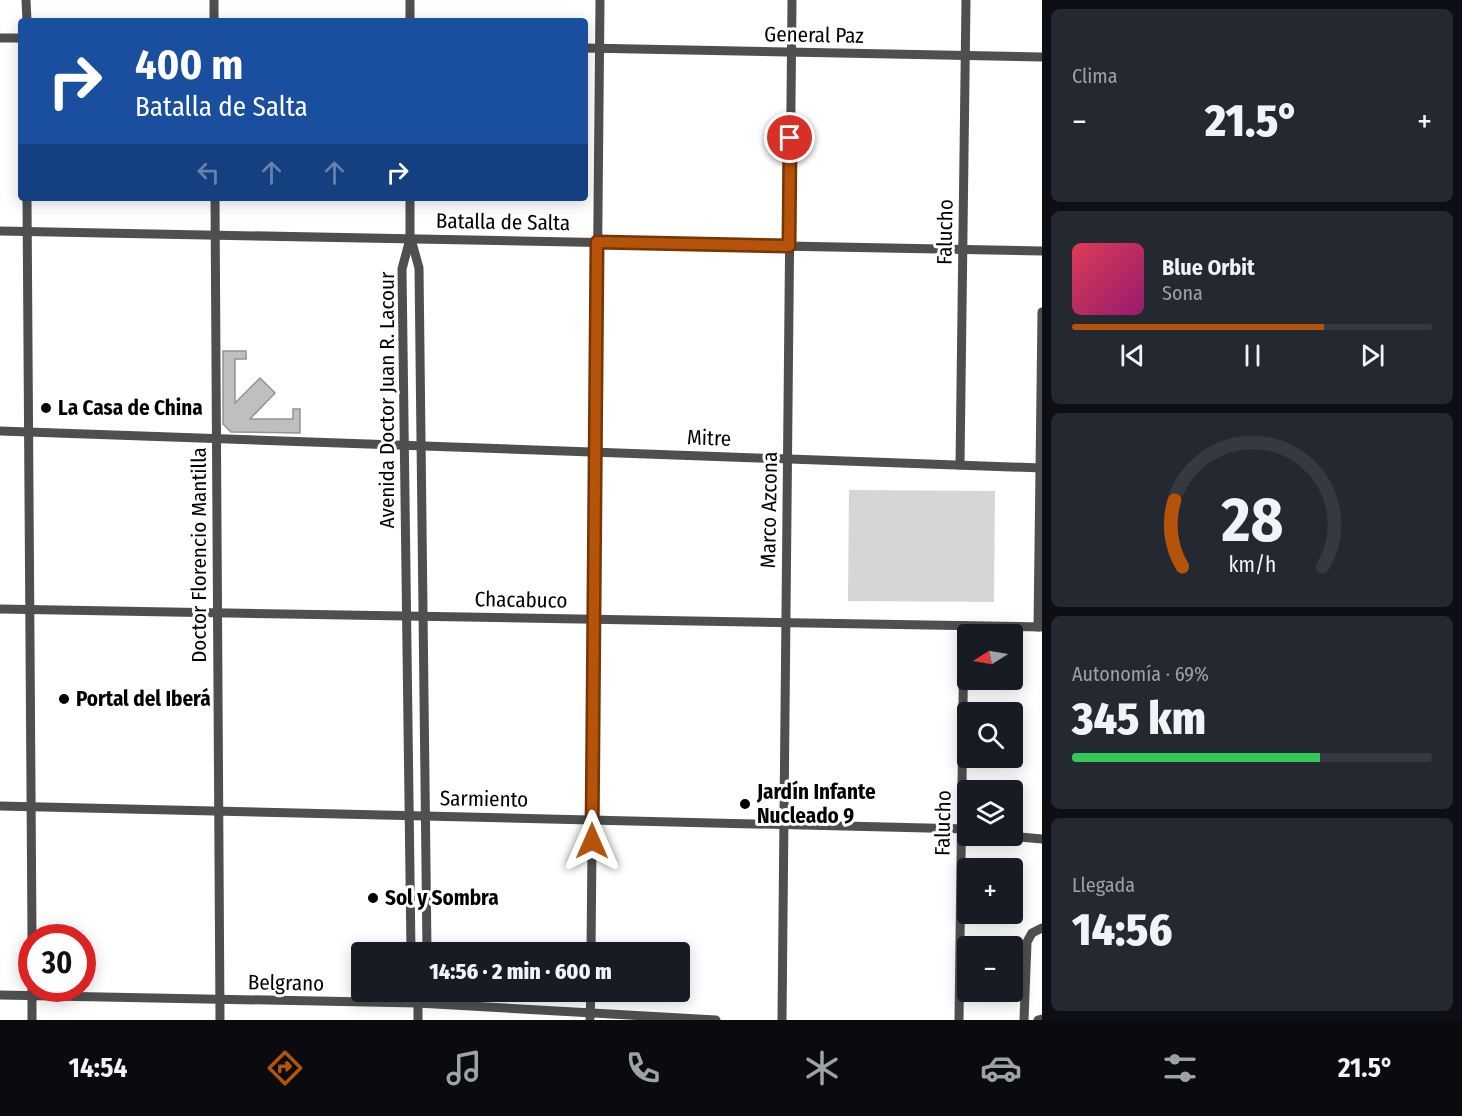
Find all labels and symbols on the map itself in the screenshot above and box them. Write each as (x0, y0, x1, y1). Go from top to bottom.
street label: General Paz (764, 21, 864, 49)
pin (764, 112, 815, 163)
street label: Falucho (931, 199, 959, 265)
street label: Batalla de Salta (436, 208, 570, 236)
street label: Avenida Doctor Juan R. Lacour (374, 271, 400, 528)
place label: La Casa de China (58, 395, 203, 421)
marker: La Casa de China (39, 401, 53, 415)
street label: Mitre (686, 424, 732, 452)
street label: Doctor Florencio Mantilla (186, 447, 212, 663)
street label: Marco Azcona (755, 451, 783, 569)
street label: Chacabuco (474, 586, 568, 614)
north arrow (957, 624, 1023, 690)
place label: Portal del Iberá (76, 686, 211, 712)
marker: Portal del Iberá (57, 692, 71, 706)
place label: Jardín Infante Nucleado 9 (756, 779, 876, 829)
street label: Sarmiento (440, 785, 528, 813)
street label: Falucho (929, 790, 957, 856)
marker: Jardín Infante Nucleado 9 (738, 797, 752, 811)
position arrow (560, 809, 624, 873)
place label: Sol y Sombra (385, 885, 499, 911)
marker: Sol y Sombra (366, 891, 380, 905)
speed limit sign: 30 (18, 924, 96, 1002)
street label: Belgrano (248, 969, 324, 997)

